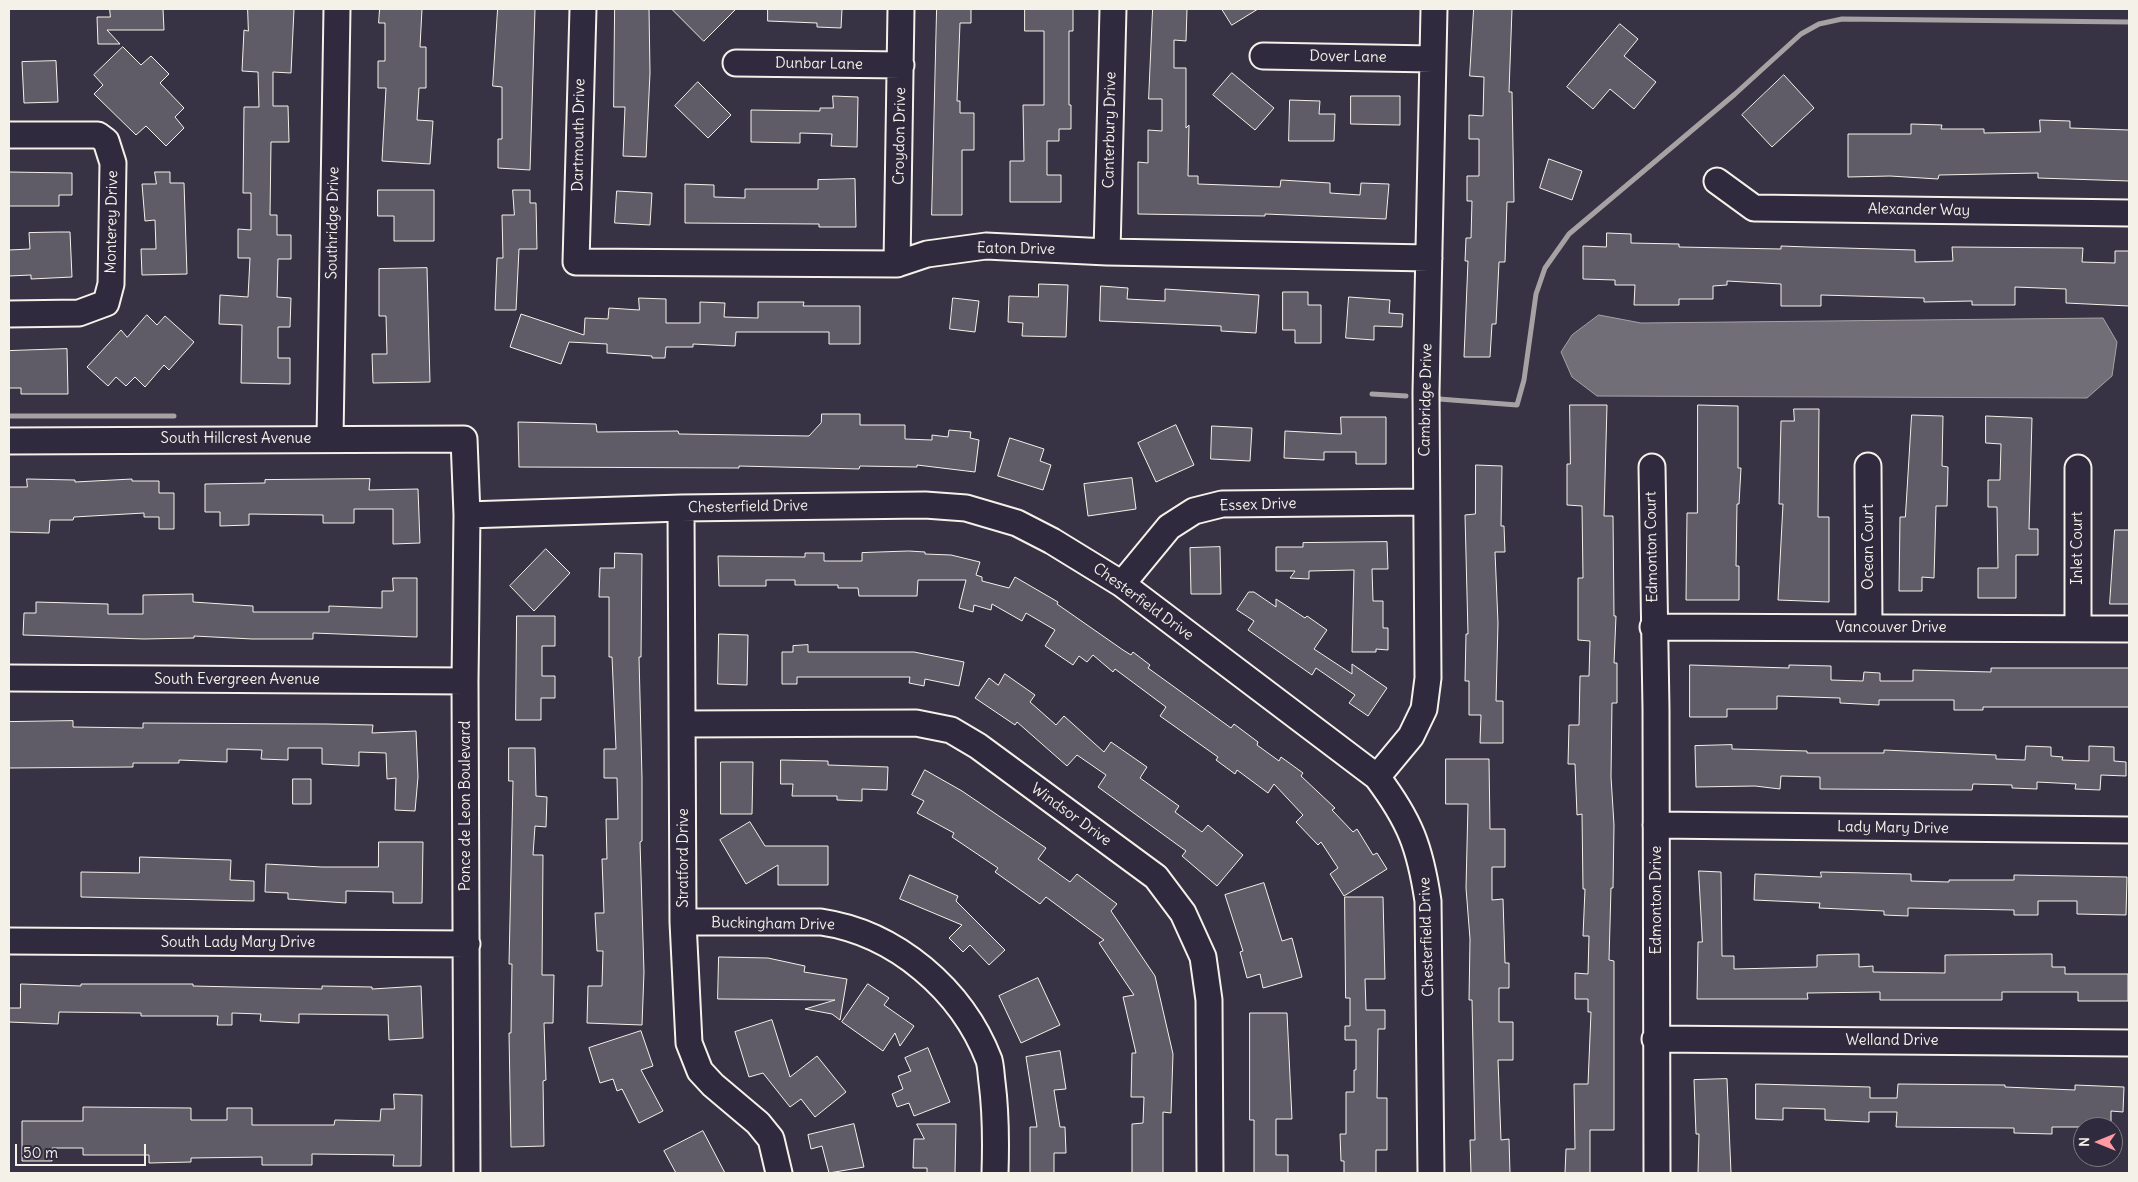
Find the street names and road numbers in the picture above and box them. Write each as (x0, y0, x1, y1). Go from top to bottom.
street label: Dover Lane (1309, 47, 1387, 67)
street label: Dunbar Lane (775, 54, 863, 74)
street label: Canterbury Drive (1100, 72, 1120, 188)
street label: Dartmouth Drive (569, 78, 589, 192)
street label: Croydon Drive (890, 87, 910, 185)
street label: Southridge Drive (323, 166, 343, 280)
street label: Monterey Drive (102, 170, 122, 274)
street label: Alexander Way (1868, 200, 1970, 220)
street label: Eaton Drive (977, 239, 1055, 259)
street label: Cambridge Drive (1416, 343, 1436, 457)
street label: South Hillcrest Avenue (161, 430, 311, 448)
street label: Edmonton Court (1642, 491, 1662, 603)
street label: Essex Drive (1219, 495, 1297, 515)
street label: Chesterfield Drive (688, 497, 808, 517)
street label: Ocean Court (1860, 504, 1878, 590)
street label: Inlet Court (2069, 511, 2087, 585)
street label: Chesterfield Drive (1089, 559, 1197, 645)
street label: Vancouver Drive (1835, 619, 1947, 637)
street label: South Evergreen Avenue (154, 671, 320, 689)
street label: Ponce de Leon Boulevard (457, 721, 475, 891)
street label: Windsor Drive (1027, 780, 1115, 850)
street label: Stratford Drive (675, 808, 693, 908)
street label: Lady Mary Drive (1837, 818, 1949, 838)
street label: Edmonton Drive (1648, 846, 1666, 954)
street label: Chesterfield Drive (1416, 877, 1438, 997)
street label: Buckingham Drive (711, 914, 835, 934)
street label: South Lady Mary Drive (161, 934, 315, 952)
street label: Welland Drive (1846, 1032, 1938, 1050)

